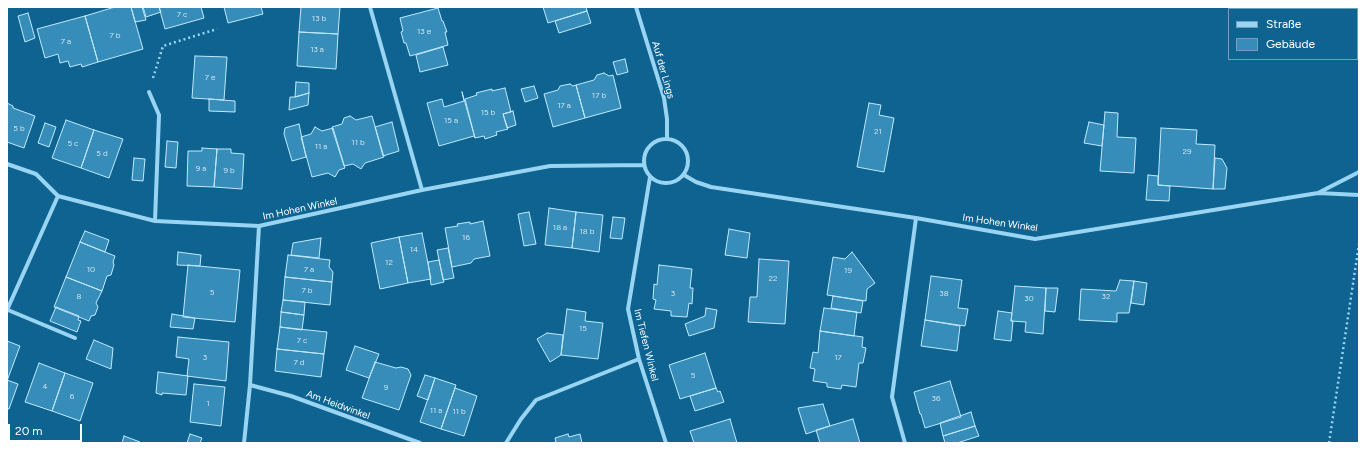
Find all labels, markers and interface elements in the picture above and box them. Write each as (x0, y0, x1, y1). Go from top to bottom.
legend (1228, 8, 1358, 60)
house number: 7 c (177, 10, 187, 20)
house number: 13 b (312, 14, 326, 24)
text: Straße (1266, 17, 1301, 31)
house number: 13 e (417, 27, 431, 37)
house number: 7 b (110, 31, 120, 41)
house number: 7 a (61, 37, 71, 47)
text: Gebäude (1266, 37, 1315, 51)
street label: Auf der Lings (649, 40, 677, 100)
house number: 13 a (310, 45, 324, 55)
house number: 7 e (205, 73, 215, 83)
house number: 17 b (592, 91, 606, 101)
house number: 17 a (557, 101, 571, 111)
house number: 15 b (481, 108, 495, 118)
house number: 15 a (444, 116, 458, 126)
house number: 5 b (13, 124, 25, 134)
house number: 21 (874, 127, 882, 137)
house number: 11 b (351, 138, 365, 148)
house number: 5 c (68, 139, 78, 149)
house number: 11 a (315, 142, 327, 152)
house number: 29 (1183, 147, 1191, 157)
house number: 5 d (96, 149, 108, 159)
house number: 9 a (196, 164, 206, 174)
house number: 9 b (223, 166, 235, 176)
street label: Im Hohen Winkel (262, 195, 338, 223)
street label: Im Hohen Winkel (962, 212, 1038, 234)
house number: 18 a (553, 223, 567, 233)
house number: 18 b (580, 227, 594, 237)
house number: 16 (462, 233, 470, 243)
house number: 14 (410, 245, 418, 255)
house number: 12 (385, 258, 393, 268)
house number: 10 (87, 265, 95, 275)
house number: 7 a (304, 265, 314, 275)
house number: 19 (844, 266, 852, 276)
house number: 22 (769, 274, 777, 284)
house number: 7 b (302, 286, 312, 296)
house number: 5 (210, 288, 214, 298)
house number: 3 (671, 289, 675, 299)
house number: 38 (939, 289, 949, 299)
house number: 8 (77, 292, 81, 302)
house number: 32 (1102, 292, 1110, 302)
house number: 30 (1024, 294, 1034, 304)
street label: Im Tiefen Winkel (631, 308, 661, 382)
house number: 15 (579, 324, 587, 334)
house number: 7 c (297, 336, 307, 346)
house number: 3 (203, 353, 207, 363)
house number: 17 (834, 353, 842, 363)
house number: 7 d (294, 358, 304, 368)
house number: 5 (691, 371, 695, 381)
house number: 4 (43, 382, 47, 392)
house number: 9 (384, 383, 388, 393)
street label: Am Heidwinkel (304, 388, 372, 422)
house number: 6 (70, 392, 74, 402)
house number: 36 (932, 394, 940, 404)
house number: 1 (206, 399, 210, 409)
house number: 11 a (430, 406, 442, 416)
house number: 11 b (452, 407, 466, 417)
scale bar (10, 416, 84, 442)
text: 20 m (15, 424, 43, 438)

